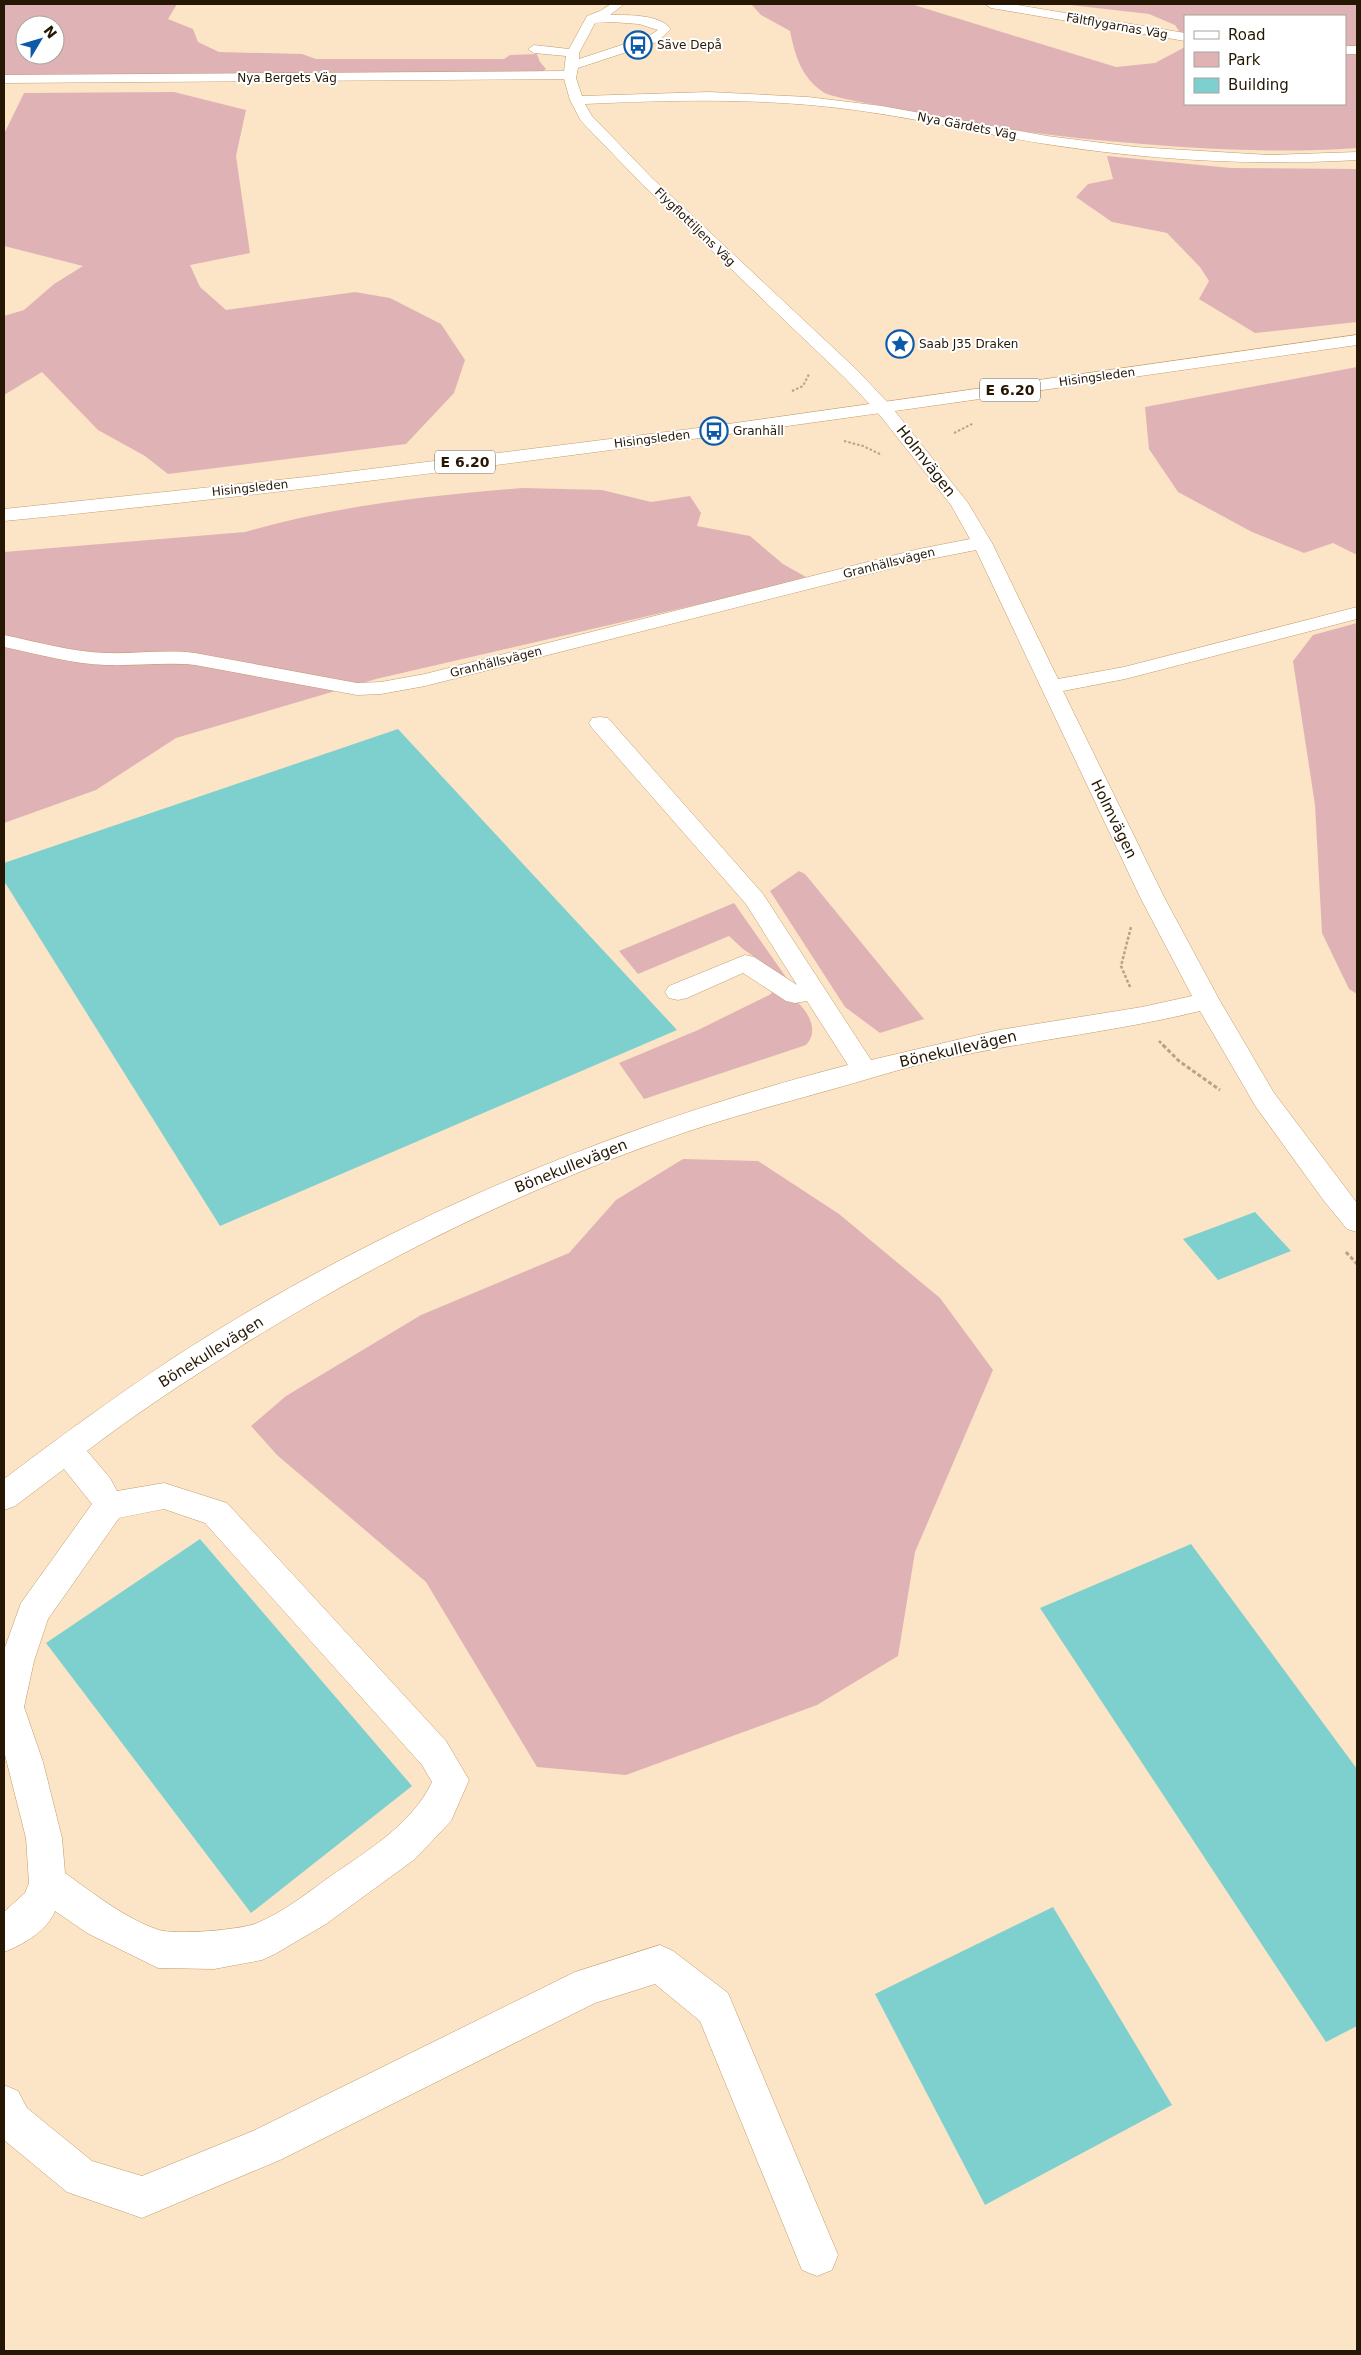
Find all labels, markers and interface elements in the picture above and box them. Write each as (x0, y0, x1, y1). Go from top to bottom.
street label: Fältflygarnas Väg (1065, 10, 1169, 42)
north arrow (15, 15, 65, 65)
legend (1184, 15, 1346, 105)
text: N (40, 22, 60, 42)
text: Road (1228, 26, 1266, 44)
bus stop icon: Säve Depå (623, 30, 653, 60)
place label: Säve Depå (657, 38, 722, 52)
text: Park (1228, 51, 1261, 69)
street label: Nya Bergets Väg (237, 71, 337, 85)
text: Building (1228, 76, 1289, 94)
street label: Nya Gärdets Väg (916, 110, 1018, 142)
street label: Flygflottiljens Väg (652, 185, 738, 269)
place icon: Saab J35 Draken (885, 329, 915, 359)
place label: Saab J35 Draken (919, 337, 1018, 351)
street label: Hisingsleden (1058, 365, 1136, 389)
road number: E 6.20 (980, 378, 1040, 402)
bus stop icon: Granhäll (699, 416, 729, 446)
street label: Holmvägen (893, 422, 959, 500)
place label: Granhäll (733, 424, 784, 438)
street label: Hisingsleden (613, 427, 691, 451)
road number: E 6.20 (435, 451, 495, 474)
street label: Hisingsleden (211, 477, 289, 499)
street label: Granhällsvägen (842, 545, 936, 581)
street label: Granhällsvägen (449, 644, 543, 680)
street label: Holmvägen (1087, 777, 1141, 861)
street label: Bönekullevägen (898, 1027, 1018, 1071)
street label: Bönekullevägen (512, 1135, 630, 1197)
street label: Bönekullevägen (155, 1313, 267, 1391)

